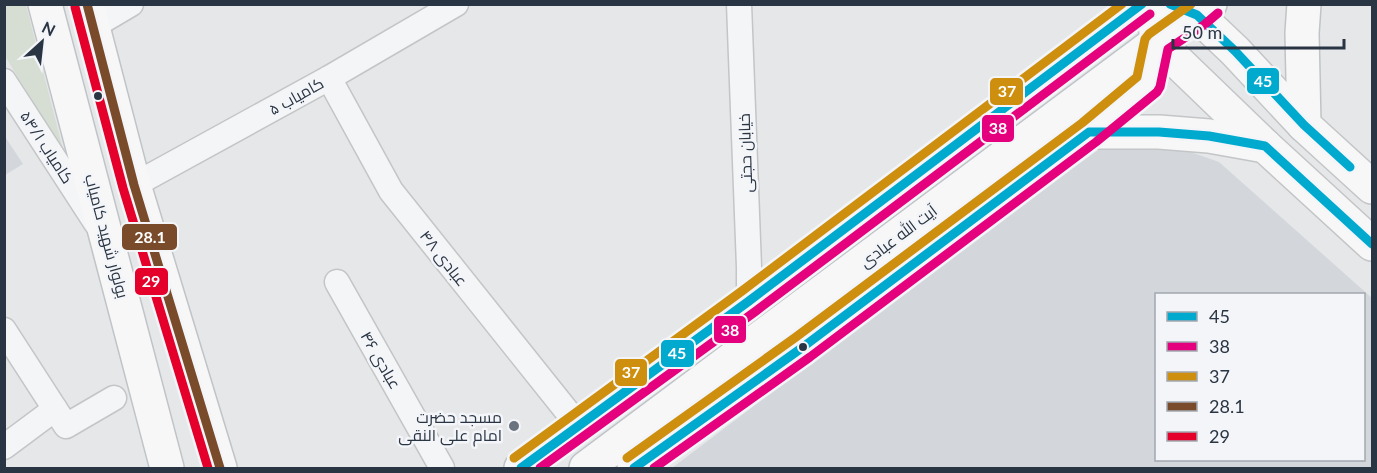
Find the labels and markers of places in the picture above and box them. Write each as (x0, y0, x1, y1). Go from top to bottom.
unlabelled marker (92, 90, 104, 102)
unlabelled marker (797, 341, 809, 353)
place label: مسجد حضرت امام علی النقی (398, 407, 502, 447)
marker: مسجد حضرت امام علی النقی (507, 419, 521, 433)

